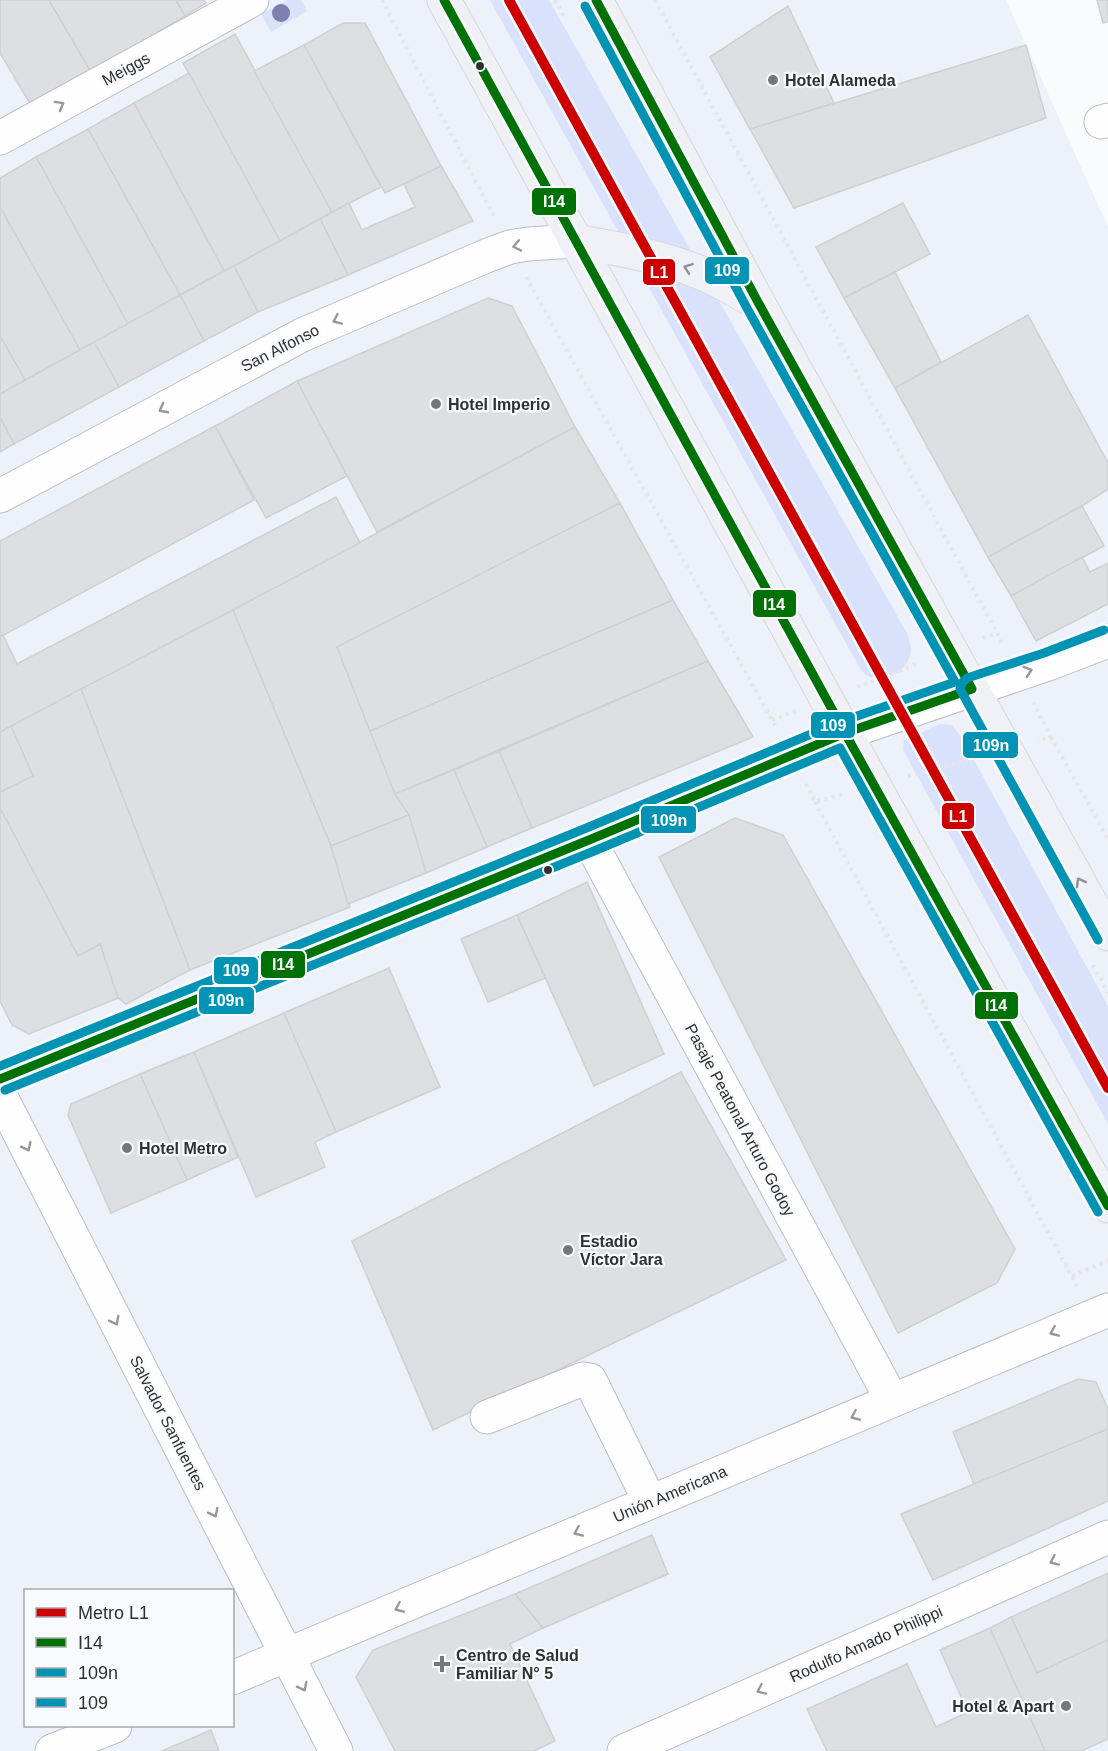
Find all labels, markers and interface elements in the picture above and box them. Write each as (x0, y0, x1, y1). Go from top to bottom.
street label: Meiggs (99, 49, 153, 89)
unlabelled marker (474, 60, 486, 72)
place label: Hotel Alameda (785, 72, 896, 89)
marker: Hotel Alameda (766, 73, 780, 87)
one-way arrow (54, 101, 64, 112)
line badge: I14 (531, 187, 577, 216)
text: I14 (543, 193, 565, 210)
one-way arrow (512, 239, 522, 252)
line badge: 109 (704, 256, 750, 285)
line badge: L1 (642, 258, 676, 286)
text: 109 (714, 262, 740, 279)
one-way arrow (683, 263, 694, 276)
text: L1 (650, 264, 668, 281)
one-way arrow (332, 313, 343, 325)
street label: San Alfonso (238, 321, 322, 375)
place label: Hotel Imperio (448, 396, 550, 413)
marker: Hotel Imperio (429, 397, 443, 411)
one-way arrow (159, 402, 170, 413)
line badge: I14 (752, 589, 797, 618)
text: I14 (763, 596, 785, 613)
one-way arrow (1022, 666, 1033, 678)
line badge: 109 (810, 711, 856, 739)
text: 109 (820, 717, 846, 734)
line badge: 109n (962, 731, 1019, 759)
text: 109n (973, 737, 1009, 754)
line badge: L1 (941, 802, 975, 830)
line badge: 109n (640, 805, 697, 834)
text: L1 (949, 808, 967, 825)
text: 109n (651, 812, 687, 829)
unlabelled marker (542, 864, 554, 876)
one-way arrow (1076, 878, 1087, 889)
line badge: I14 (260, 950, 306, 979)
line badge: 109 (213, 956, 259, 985)
text: I14 (272, 956, 294, 973)
text: 109 (223, 962, 249, 979)
line badge: 109n (198, 986, 255, 1015)
line badge: I14 (974, 991, 1019, 1020)
text: 109n (208, 992, 244, 1009)
text: I14 (985, 997, 1007, 1014)
street label: Pasaje Peatonal Arturo Godoy (682, 1021, 798, 1219)
place label: Hotel Metro (139, 1140, 227, 1157)
one-way arrow (19, 1141, 31, 1152)
marker: Hotel Metro (120, 1141, 134, 1155)
place label: Estadio Víctor Jara (580, 1233, 663, 1268)
marker: Estadio Víctor Jara (561, 1243, 575, 1257)
one-way arrow (108, 1314, 120, 1325)
one-way arrow (1049, 1325, 1060, 1337)
street label: Salvador Sanfuentes (127, 1353, 209, 1493)
one-way arrow (850, 1409, 861, 1421)
street label: Unión Americana (611, 1462, 729, 1526)
one-way arrow (207, 1507, 218, 1517)
one-way arrow (574, 1525, 585, 1537)
one-way arrow (1050, 1553, 1061, 1565)
legend (24, 1589, 234, 1727)
one-way arrow (394, 1601, 405, 1613)
text: Metro L1 (78, 1603, 149, 1623)
street label: Rodulfo Amado Philippi (787, 1603, 945, 1685)
text: I14 (78, 1633, 103, 1653)
place label: Centro de Salud Familiar N° 5 (456, 1647, 579, 1682)
marker: Centro de Salud Familiar N° 5 (433, 1655, 451, 1673)
text: 109n (78, 1663, 118, 1683)
one-way arrow (295, 1680, 307, 1691)
one-way arrow (756, 1683, 767, 1695)
text: 109 (78, 1693, 108, 1713)
place label: Hotel & Apart (952, 1698, 1055, 1715)
marker: Hotel & Apart (1059, 1699, 1073, 1713)

